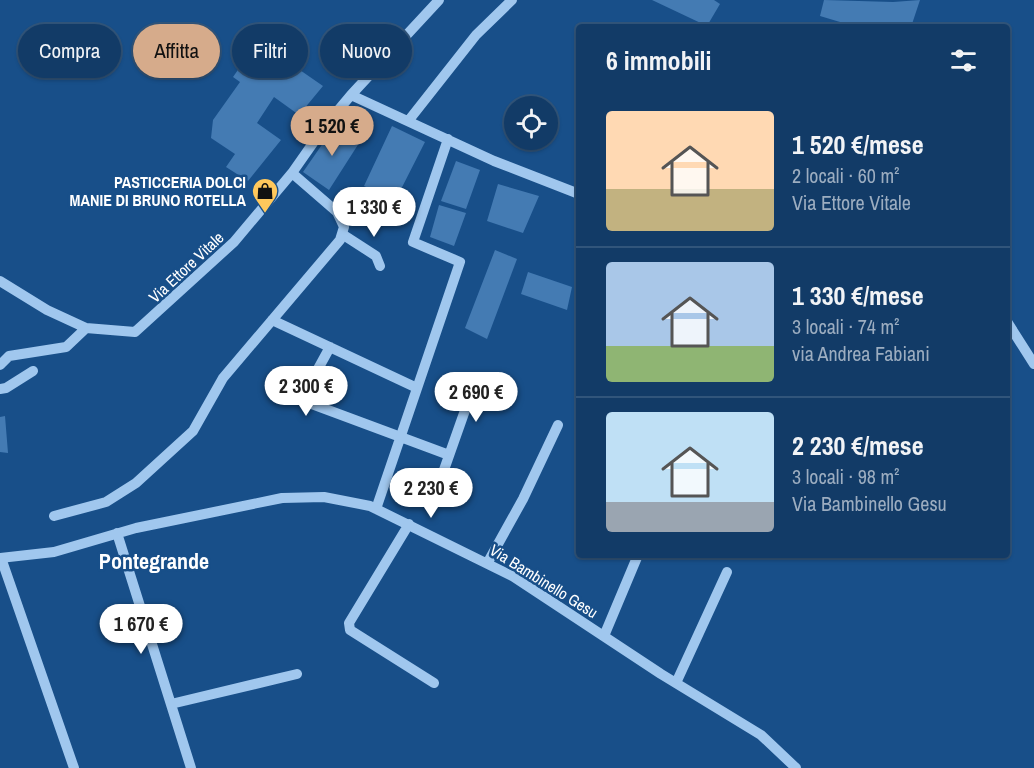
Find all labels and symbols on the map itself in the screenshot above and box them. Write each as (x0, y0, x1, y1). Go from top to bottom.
pin: 1 520 € (277, 106, 387, 157)
place label: PASTICCERIA DOLCI MANIE DI BRUNO ROTELLA (70, 171, 247, 211)
shop icon: PASTICCERIA DOLCI MANIE DI BRUNO ROTELLA (250, 176, 280, 214)
pin: 1 330 € (319, 187, 429, 238)
street label: Via Ettore Vitale (144, 227, 228, 307)
pin: 2 300 € (251, 366, 361, 417)
pin: 2 690 € (421, 372, 531, 423)
pin: 2 230 € (376, 468, 486, 519)
street label: Via Bambinello Gesu (486, 539, 602, 623)
district label: Pontegrande (99, 546, 209, 576)
pin: 1 670 € (86, 604, 196, 655)

